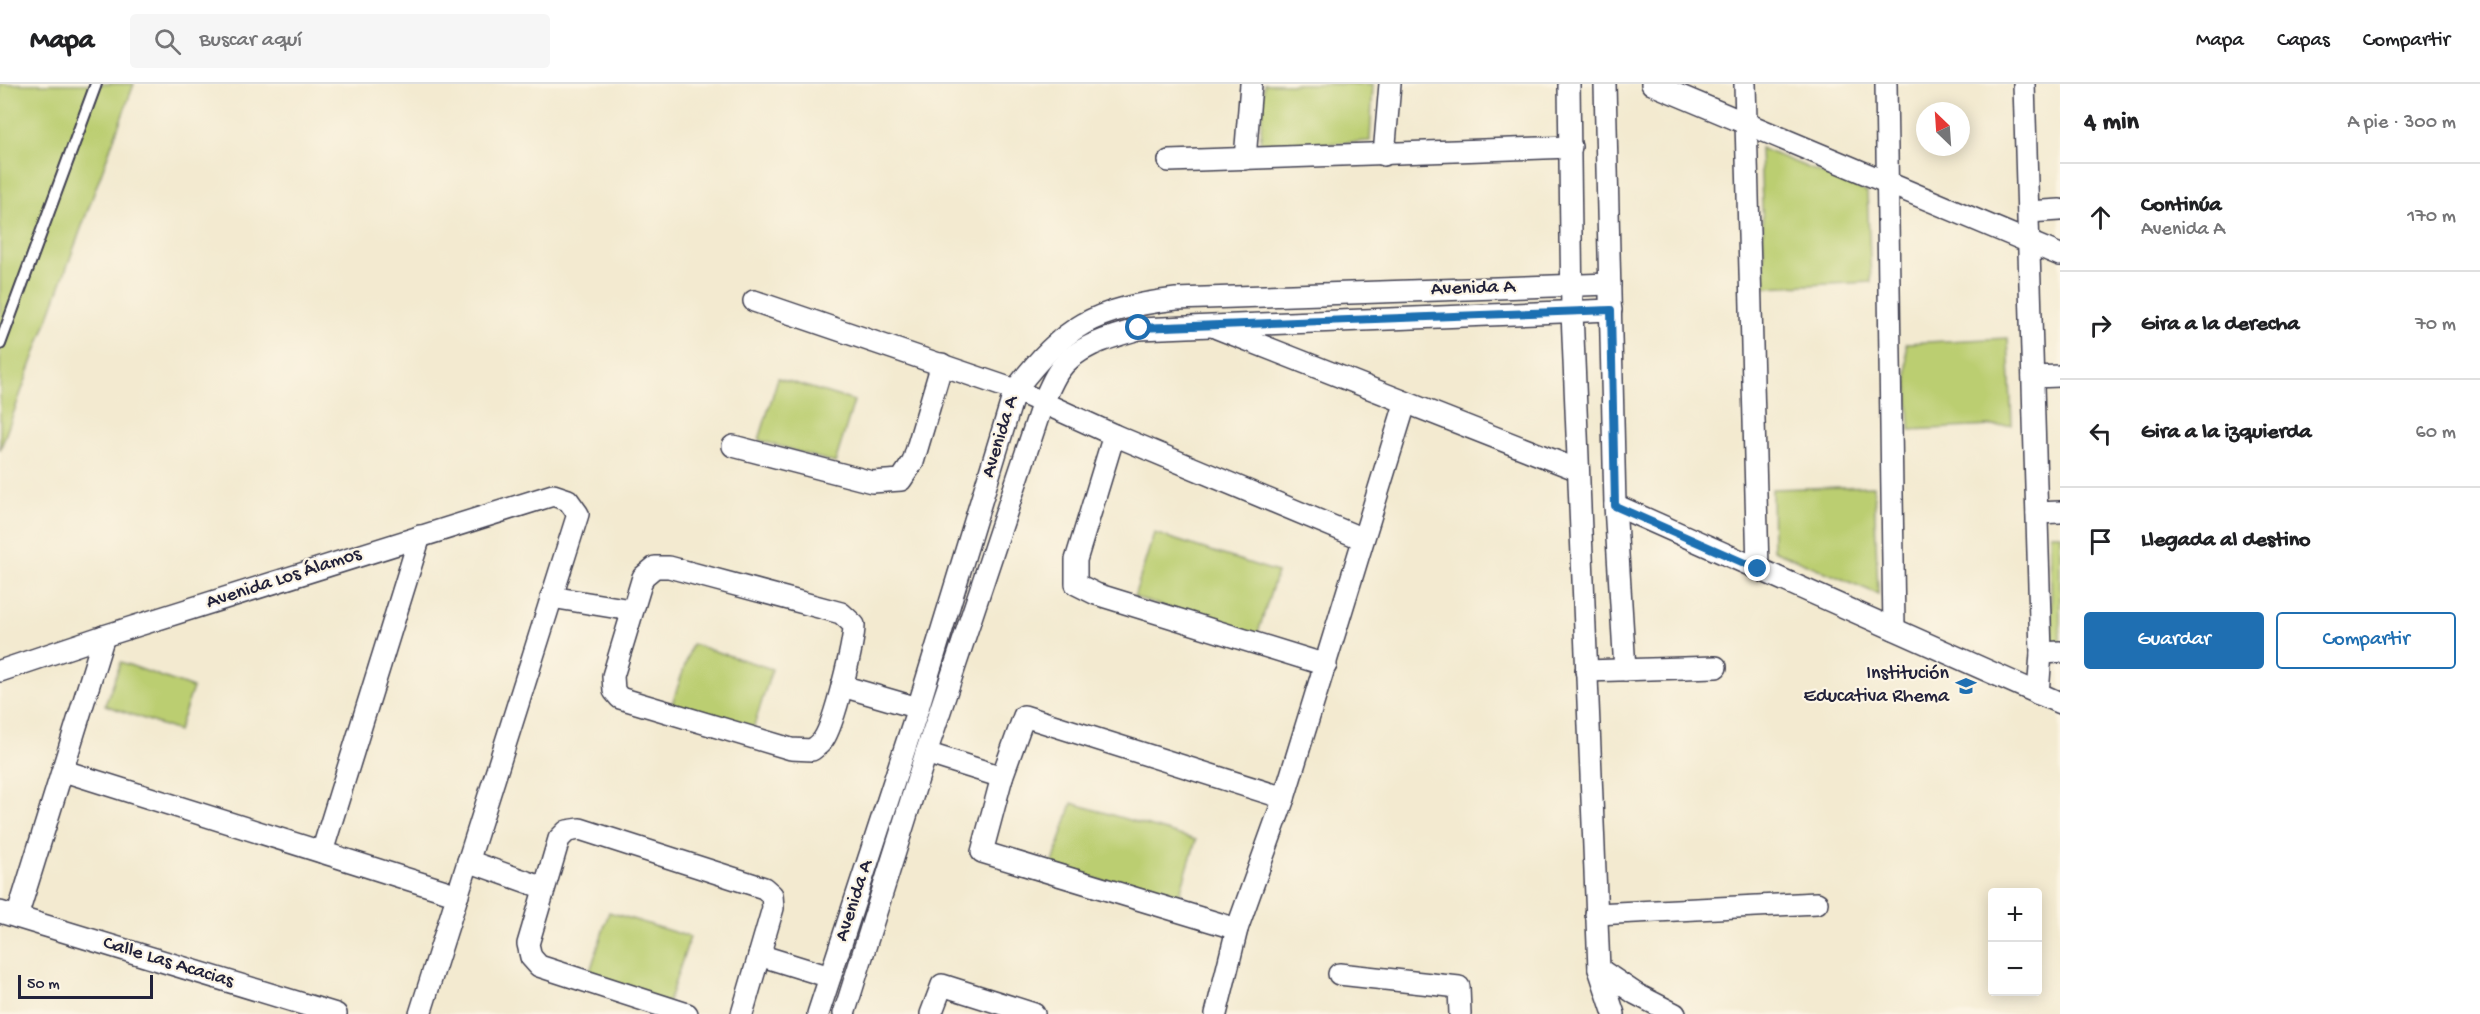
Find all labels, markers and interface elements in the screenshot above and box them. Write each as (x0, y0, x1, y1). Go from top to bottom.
search box (130, 14, 550, 68)
text: Mapa (30, 25, 94, 58)
icon: search (151, 25, 184, 58)
text: Buscar aquí (199, 28, 302, 54)
text: Mapa (2196, 29, 2244, 54)
text: Capas (2277, 29, 2330, 54)
text: Compartir (2363, 29, 2450, 54)
north arrow (1916, 102, 1970, 156)
text: 4 min (2084, 108, 2139, 139)
text: A pie · 300 m (2347, 112, 2456, 135)
text: Continúa (2141, 193, 2222, 219)
icon: ahead (2084, 201, 2117, 234)
text: 170 m (2407, 206, 2456, 229)
text: Avenida A (2141, 219, 2225, 242)
street label: Avenida A (1431, 276, 1517, 302)
icon: right (2084, 309, 2117, 342)
text: Gira a la derecha (2141, 312, 2299, 338)
route start (1125, 314, 1151, 340)
text: 70 m (2415, 314, 2456, 337)
street label: Avenida A (978, 392, 1025, 481)
icon: left (2084, 417, 2117, 450)
text: Gira a la izquierda (2141, 420, 2312, 446)
text: 60 m (2416, 422, 2456, 445)
icon: arrive (2084, 525, 2117, 558)
text: Llegada al destino (2141, 528, 2311, 554)
street label: Avenida Los Álamos (203, 541, 365, 615)
route end (1744, 555, 1770, 581)
button: Guardar (2084, 612, 2264, 669)
button: Compartir (2276, 612, 2456, 669)
place label: Institución Educativa Rhema (1804, 663, 1950, 709)
school or university icon: Institución Educativa Rhema (1954, 674, 1978, 698)
street label: Avenida A (831, 856, 879, 945)
map controls (1988, 888, 2042, 996)
button: + (1988, 888, 2042, 942)
street label: Calle Las Acacias (100, 932, 237, 994)
button: − (1988, 942, 2042, 996)
scale bar (18, 972, 153, 1000)
text: 50 m (27, 976, 60, 995)

